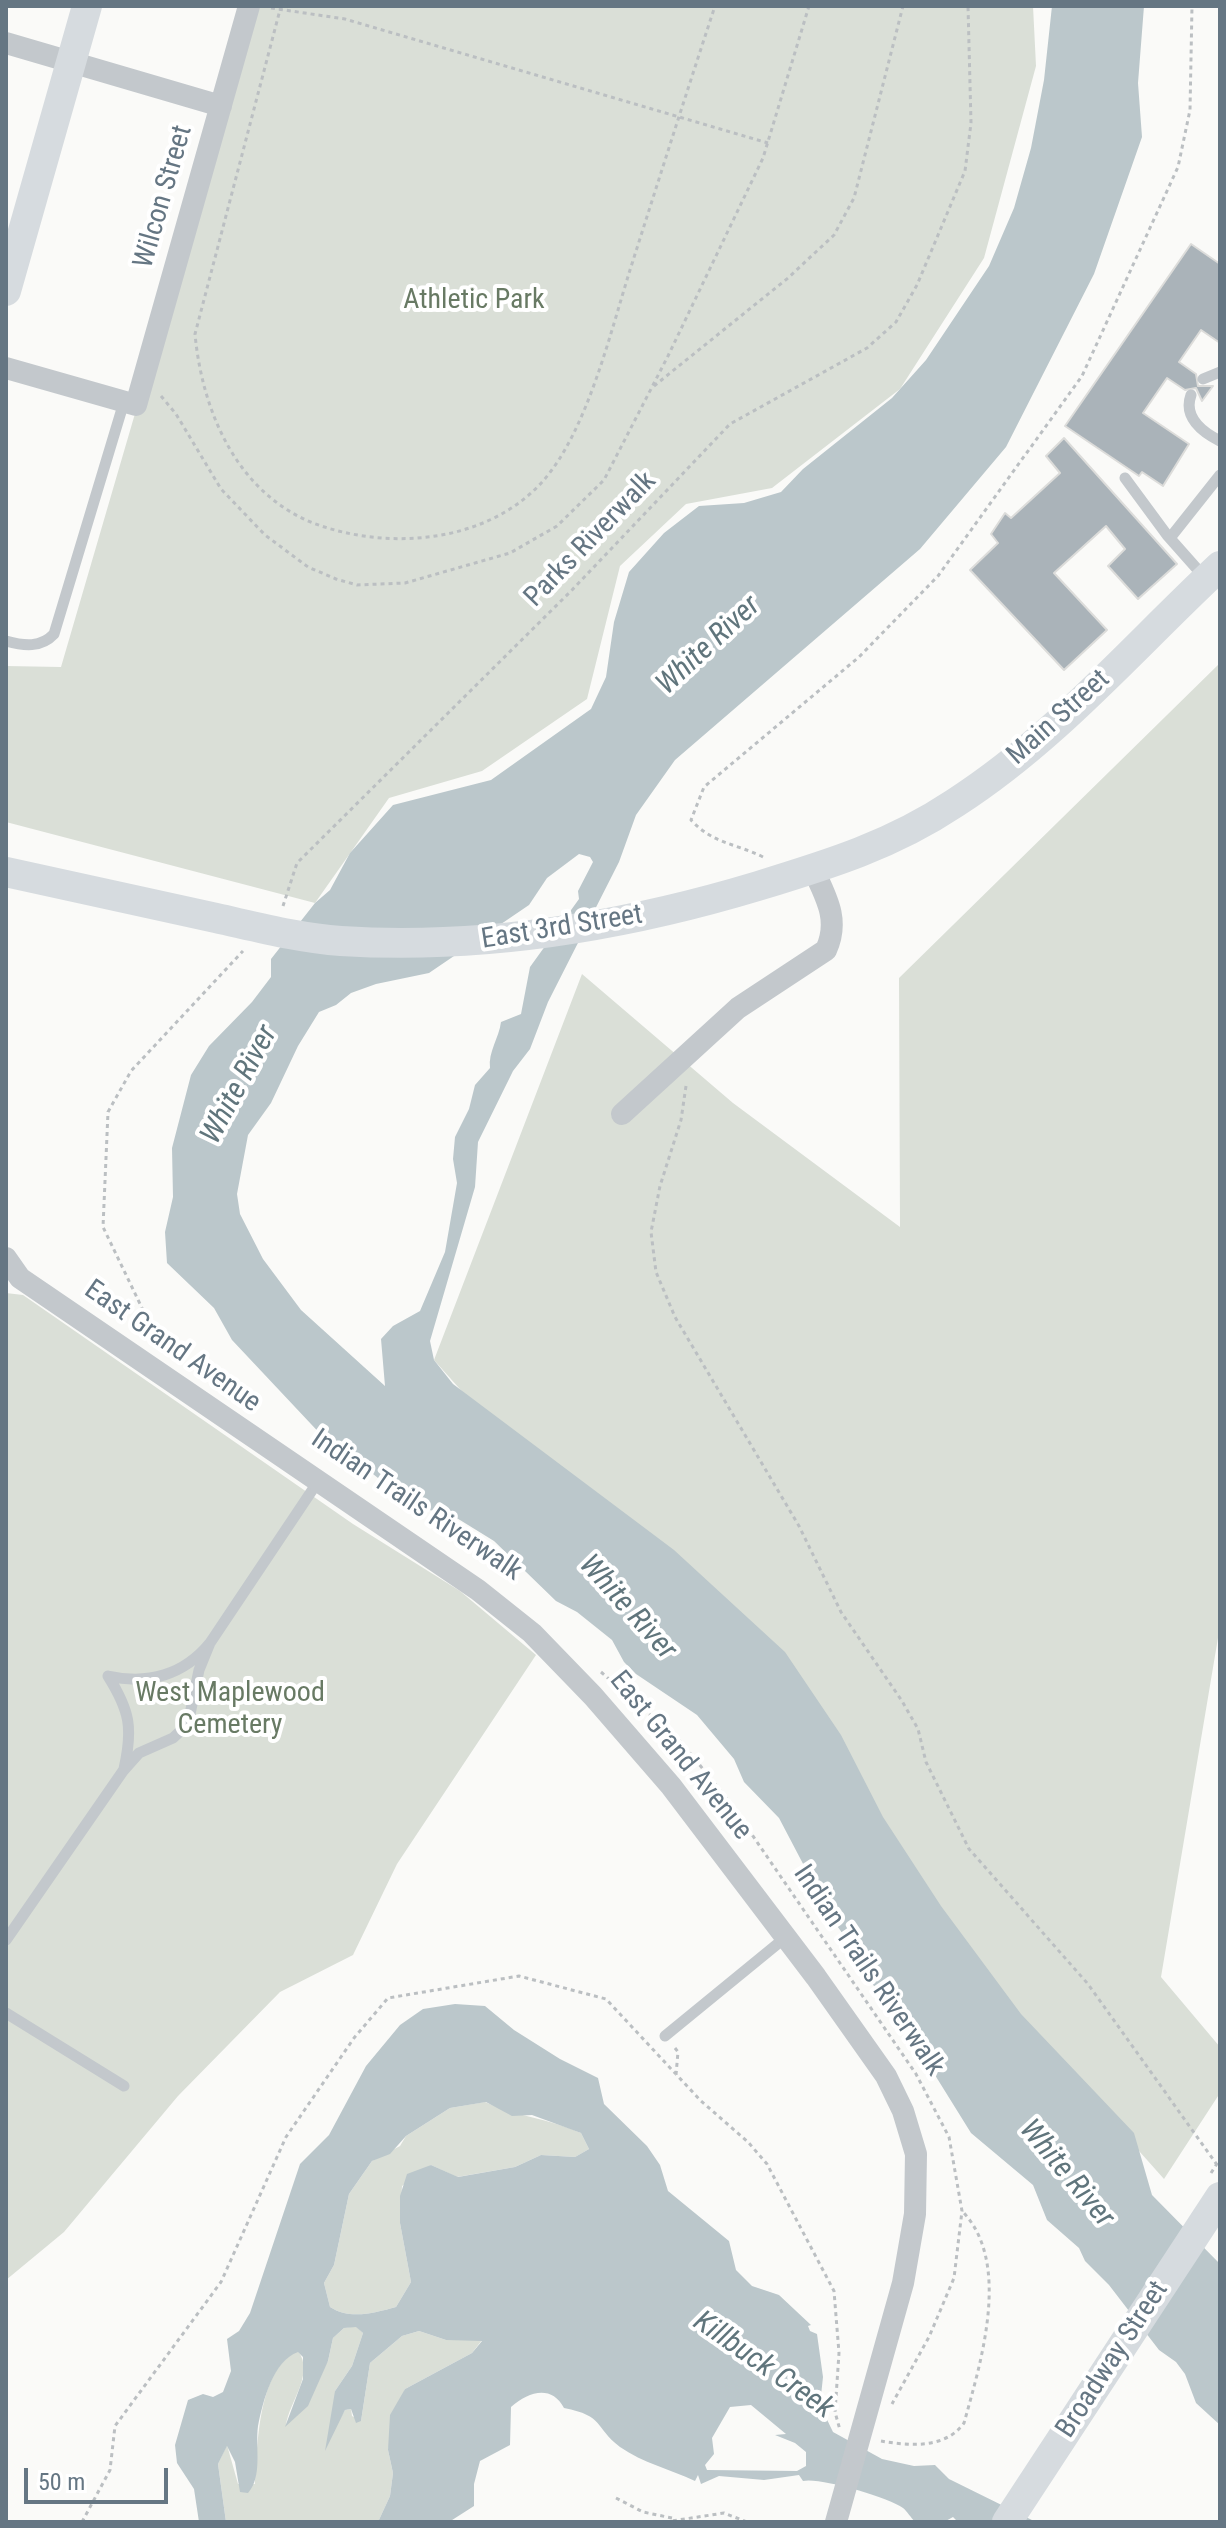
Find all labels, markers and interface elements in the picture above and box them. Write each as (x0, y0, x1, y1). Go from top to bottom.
street label: Wilcon Street (128, 122, 200, 272)
park label: Athletic Park (403, 284, 545, 318)
street label: Parks Riverwalk (518, 465, 664, 615)
water label: White River (650, 589, 768, 703)
street label: Main Street (1001, 663, 1117, 773)
street label: East 3rd Street (479, 899, 645, 957)
water label: White River (194, 1020, 286, 1150)
street label: East Grand Avenue (77, 1274, 267, 1420)
street label: Indian Trails Riverwalk (304, 1423, 528, 1589)
water label: White River (571, 1548, 683, 1668)
street label: East Grand Avenue (602, 1665, 758, 1847)
park label: West Maplewood Cemetery (135, 1677, 325, 1743)
street label: Indian Trails Riverwalk (785, 1859, 951, 2083)
water label: White River (1011, 2113, 1121, 2235)
street label: Broadway Street (1050, 2275, 1176, 2445)
water label: Killbuck Creek (686, 2304, 840, 2428)
scale bar (28, 2452, 172, 2502)
text: 50 m (38, 2468, 85, 2496)

